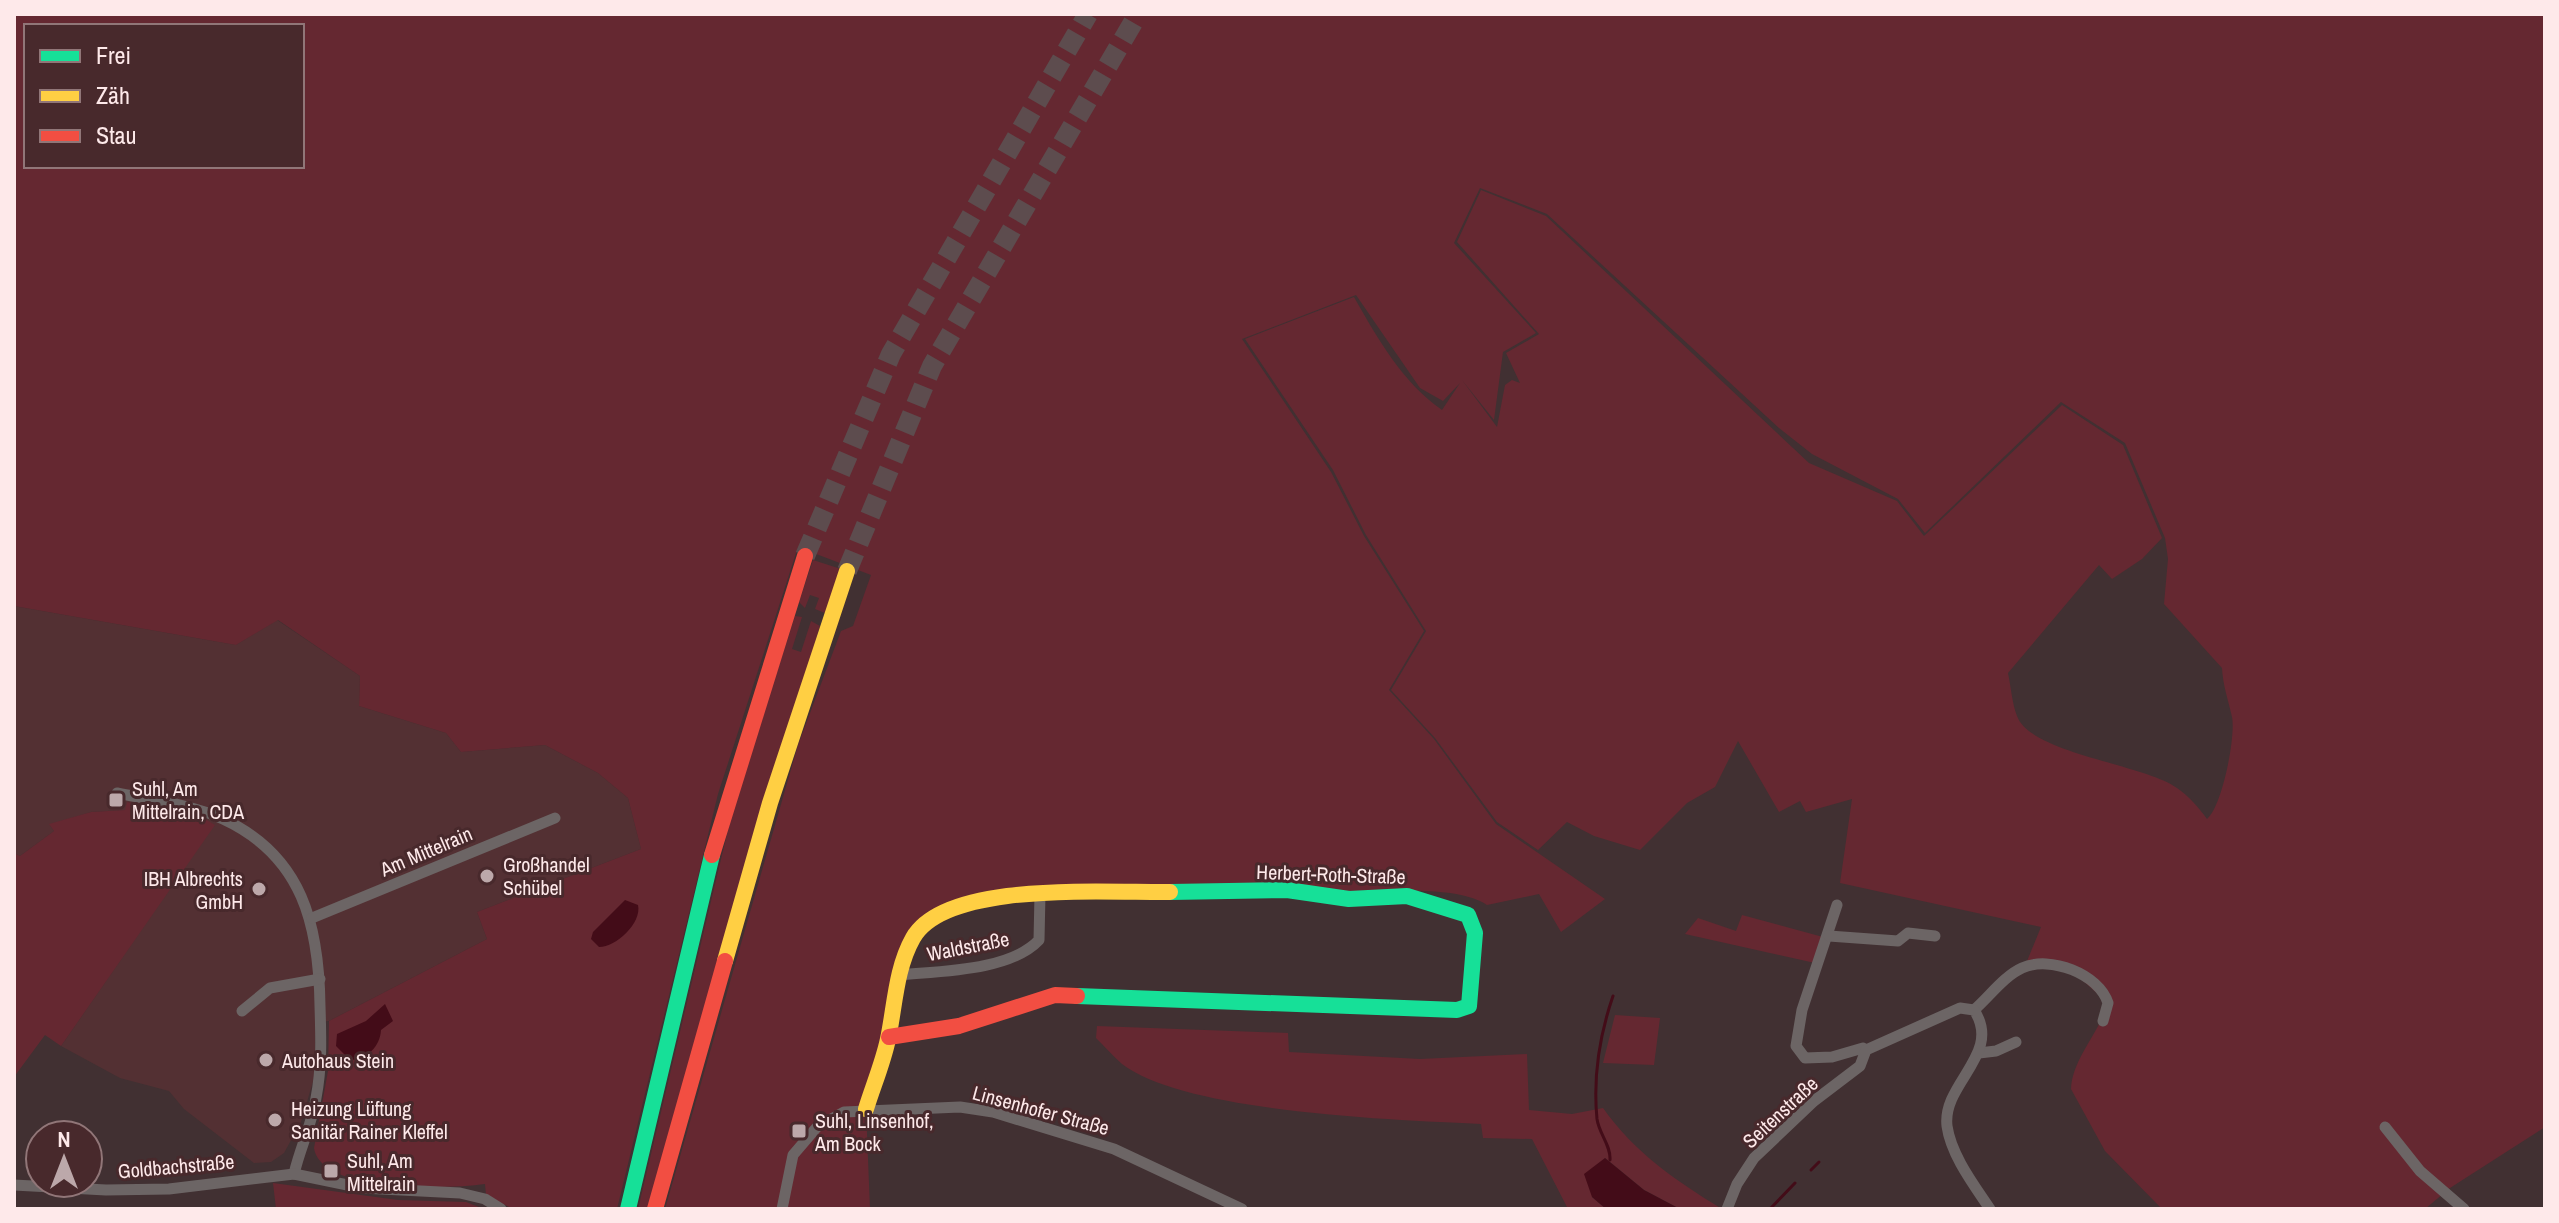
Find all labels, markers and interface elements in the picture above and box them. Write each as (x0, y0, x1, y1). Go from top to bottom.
legend (24, 24, 304, 168)
text: Frei (96, 39, 131, 71)
text: Zäh (96, 79, 130, 111)
text: Stau (96, 119, 137, 151)
place label: Suhl, Am Mittelrain, CDA (132, 775, 244, 825)
marker: Suhl, Am Mittelrain, CDA (107, 791, 125, 809)
street label: Am Mittelrain (375, 820, 476, 883)
place label: Großhandel Schübel (503, 851, 590, 901)
street label: Herbert-Roth-Straße (1256, 858, 1406, 890)
place label: IBH Albrechts GmbH (144, 865, 243, 915)
marker: Großhandel Schübel (478, 867, 496, 885)
marker: IBH Albrechts GmbH (250, 880, 268, 898)
street label: Waldstraße (925, 925, 1011, 967)
place label: Autohaus Stein (281, 1047, 394, 1074)
marker: Autohaus Stein (257, 1051, 275, 1069)
street label: Seitenstraße (1736, 1070, 1824, 1154)
street label: Linsenhofer Straße (970, 1079, 1112, 1141)
place label: Heizung Lüftung Sanitär Rainer Kleffel (291, 1095, 448, 1145)
place label: Suhl, Linsenhof, Am Bock (814, 1107, 934, 1157)
marker: Heizung Lüftung Sanitär Rainer Kleffel (266, 1111, 284, 1129)
north arrow (24, 1119, 104, 1199)
marker: Suhl, Linsenhof, Am Bock (790, 1122, 808, 1140)
text: N (57, 1124, 71, 1154)
street label: Goldbachstraße (117, 1147, 235, 1185)
place label: Suhl, Am Mittelrain (347, 1147, 415, 1197)
marker: Suhl, Am Mittelrain (322, 1162, 340, 1180)

